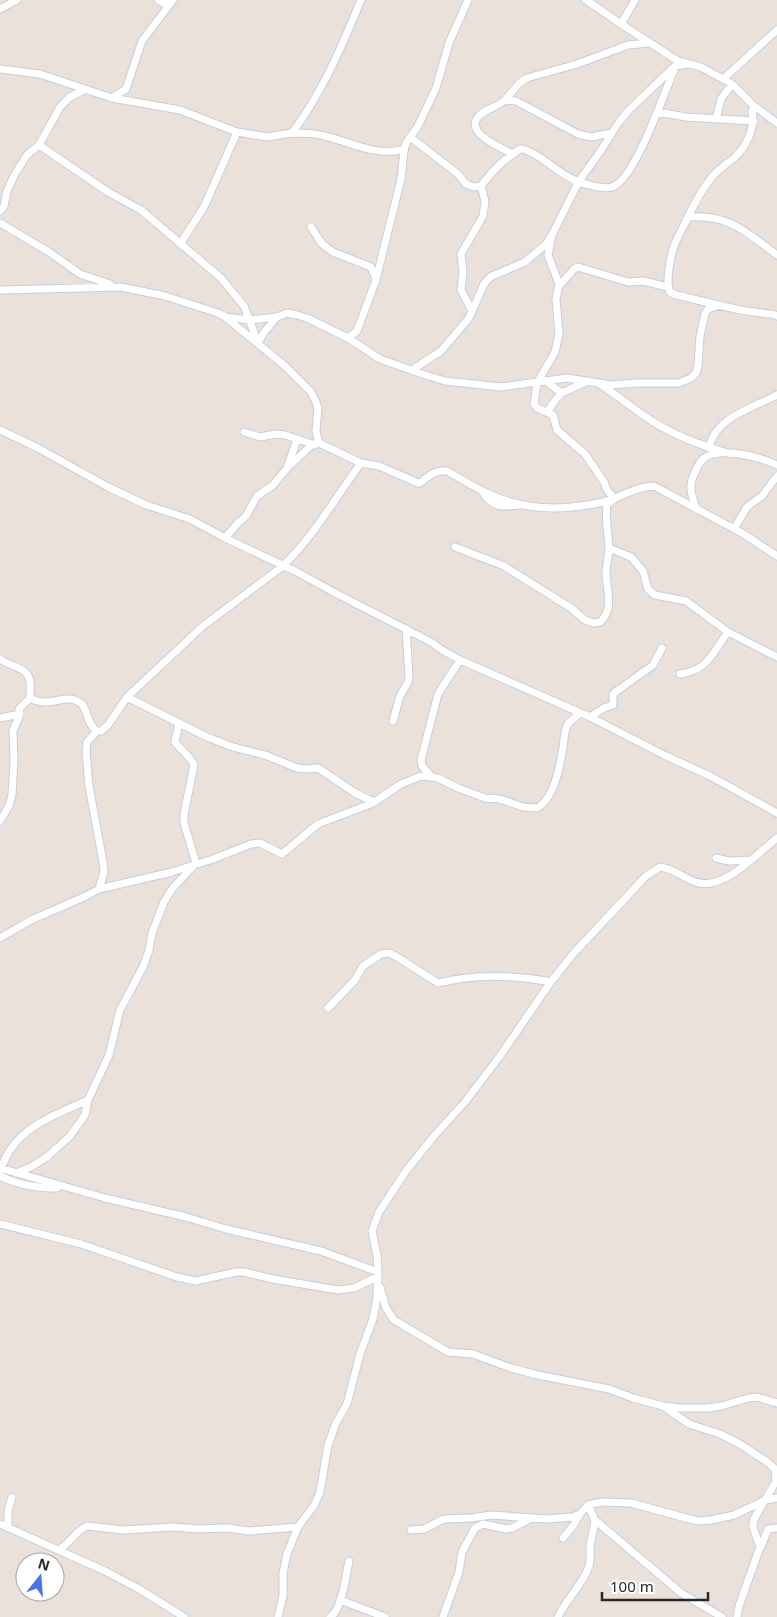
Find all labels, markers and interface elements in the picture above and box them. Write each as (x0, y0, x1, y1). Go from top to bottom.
north arrow (15, 1552, 65, 1602)
text: N (36, 1553, 52, 1575)
scale bar (602, 1570, 708, 1602)
text: 100 m (610, 1576, 654, 1596)

